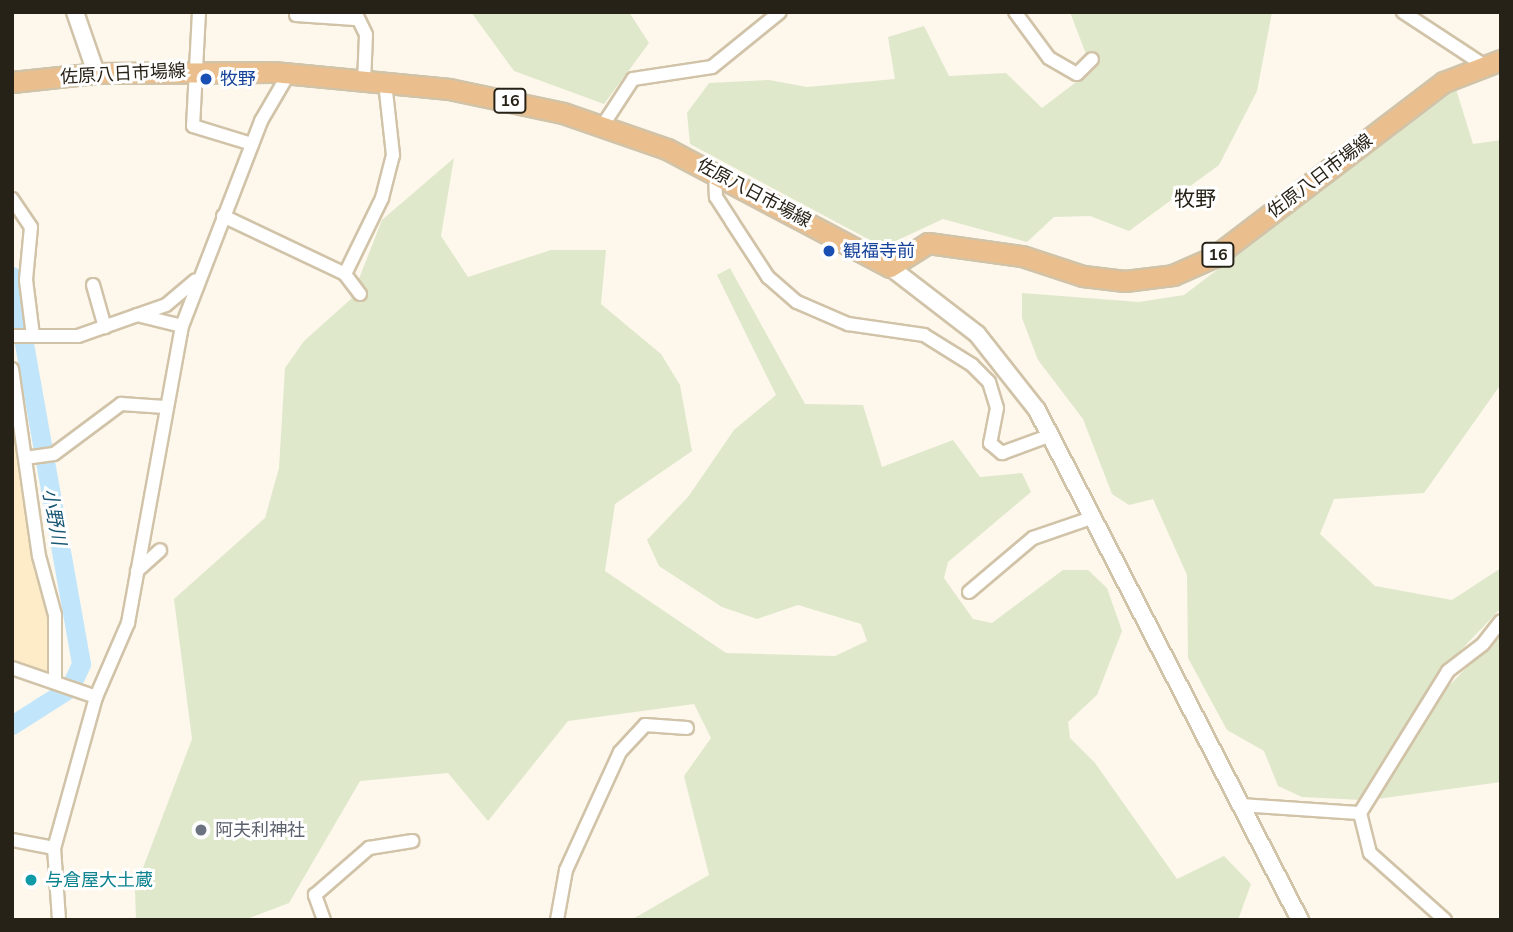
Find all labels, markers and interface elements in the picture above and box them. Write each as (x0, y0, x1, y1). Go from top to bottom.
street label: 佐原八日市場線 (60, 60, 186, 88)
place label: 牧野 (220, 68, 256, 90)
marker: 牧野 (198, 71, 214, 87)
road number: 16 (492, 88, 528, 114)
street label: 佐原八日市場線 (1263, 129, 1377, 223)
street label: 佐原八日市場線 (693, 154, 815, 232)
district label: 牧野 (1174, 186, 1216, 212)
place label: 観福寺前 (843, 240, 915, 262)
marker: 観福寺前 (821, 243, 837, 259)
road number: 16 (1200, 243, 1236, 268)
water label: 小野川 (37, 487, 69, 547)
place label: 阿夫利神社 (215, 819, 305, 841)
marker: 阿夫利神社 (193, 822, 209, 838)
place label: 与倉屋大土蔵 (45, 869, 153, 891)
marker: 与倉屋大土蔵 (23, 872, 39, 888)

